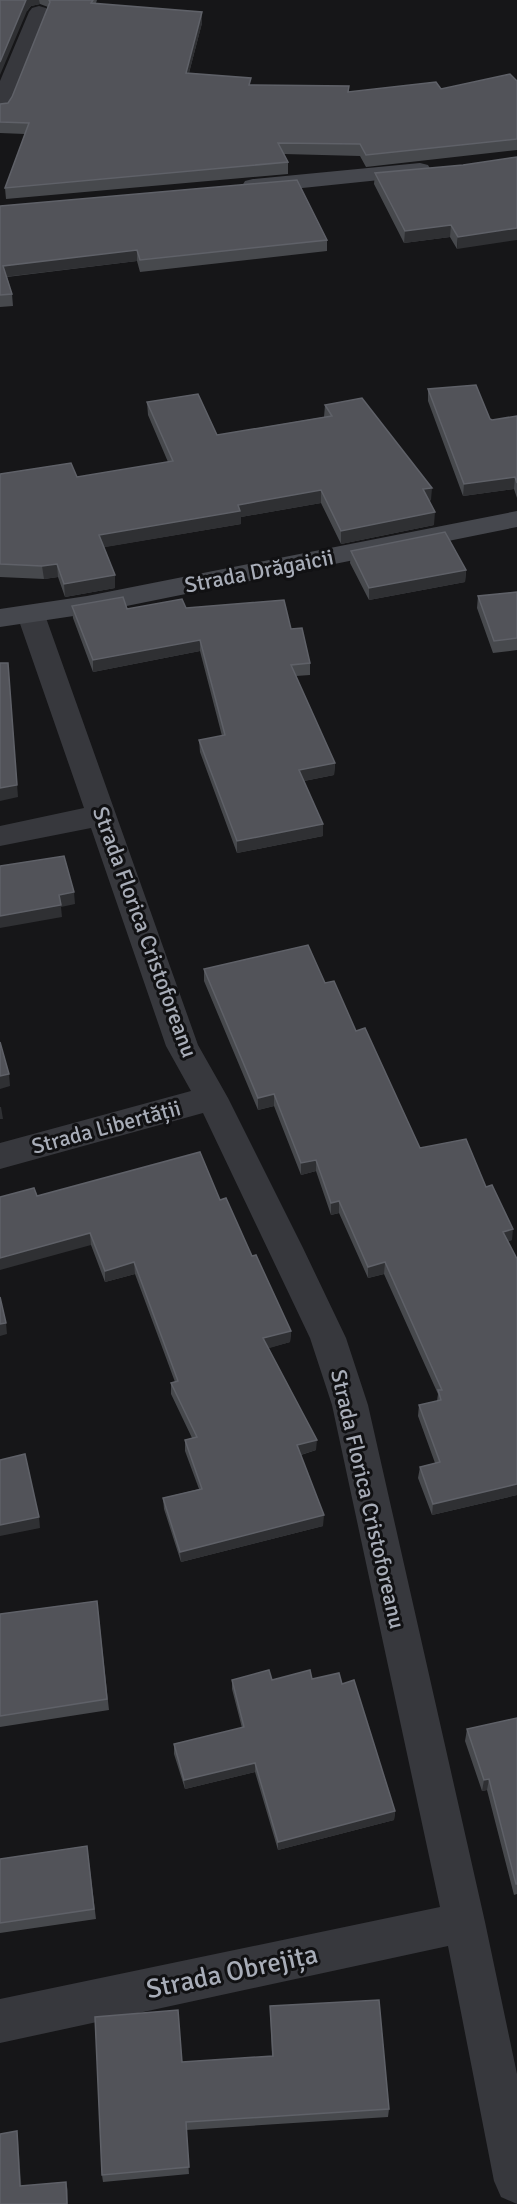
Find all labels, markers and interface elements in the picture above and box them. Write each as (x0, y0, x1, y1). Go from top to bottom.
street label: Strada Drăgaicii (182, 543, 336, 599)
street label: Strada Florica Cristoforeanu (87, 803, 203, 1061)
street label: Strada Libertății (29, 1094, 183, 1160)
street label: Strada Florica Cristoforeanu (325, 1367, 411, 1631)
street label: Strada Obrejița (143, 1938, 321, 2006)

